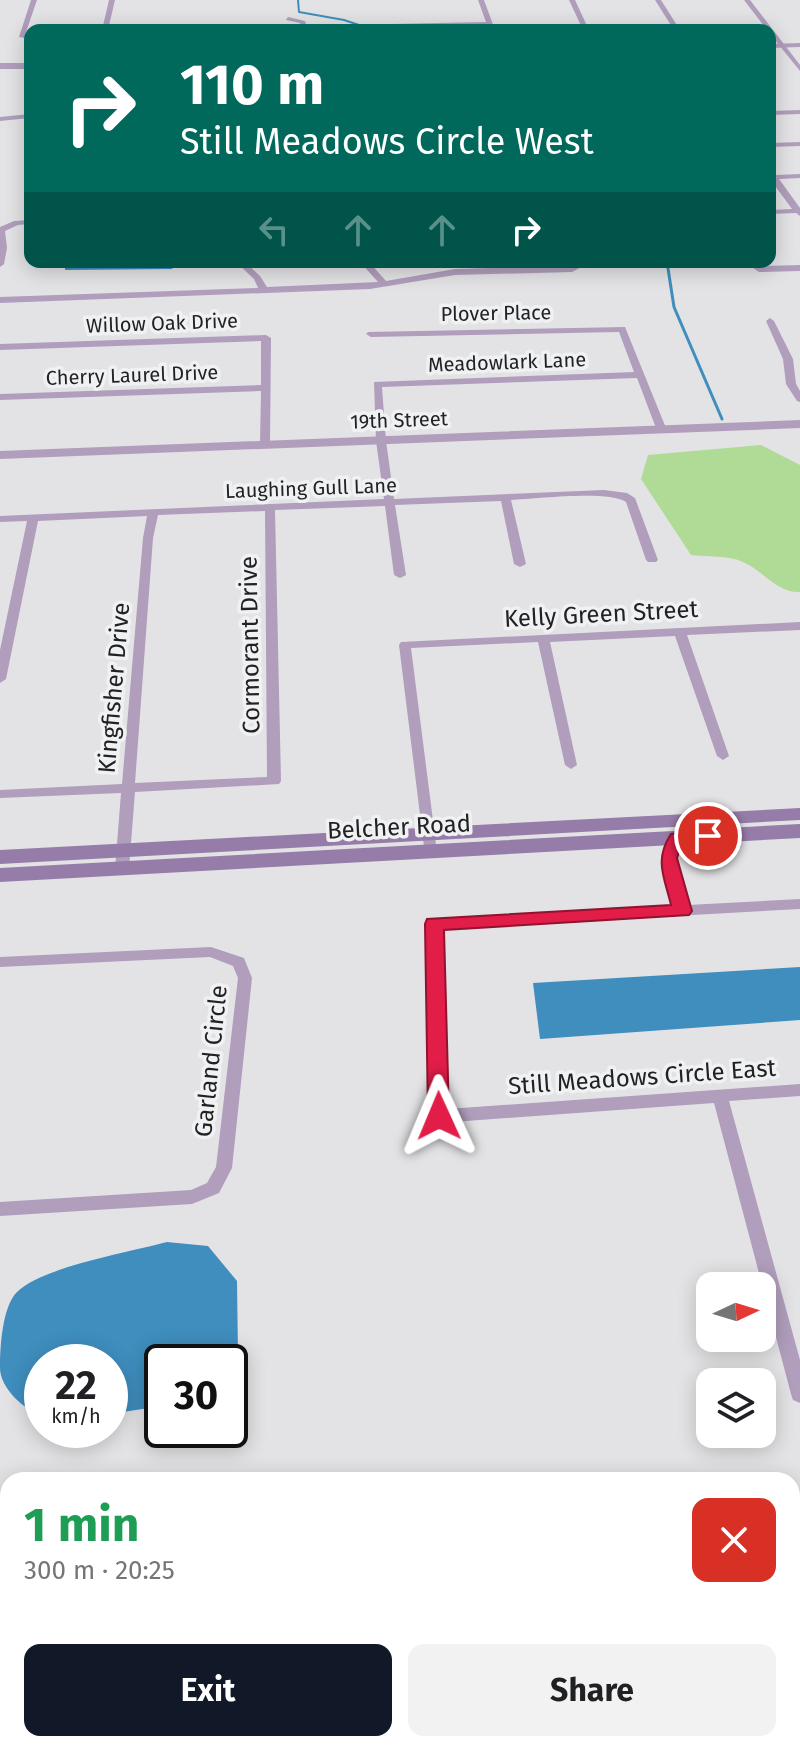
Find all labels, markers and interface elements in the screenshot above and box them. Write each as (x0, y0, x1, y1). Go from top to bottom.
text: 110 m (180, 52, 324, 119)
icon: right (48, 56, 152, 160)
text: Still Meadows Circle West (180, 120, 594, 164)
icon: left (252, 208, 296, 252)
icon: ahead (336, 208, 380, 252)
icon: ahead (420, 208, 464, 252)
icon: right (504, 208, 548, 252)
street label: Plover Place (441, 300, 551, 326)
street label: Willow Oak Drive (86, 308, 238, 338)
street label: Meadowlark Lane (427, 347, 587, 377)
street label: Cherry Laurel Drive (45, 360, 219, 390)
street label: 19th Street (350, 406, 449, 434)
street label: Laughing Gull Lane (225, 473, 397, 503)
street label: Cormorant Drive (234, 556, 266, 734)
street label: Kelly Green Street (503, 595, 699, 633)
street label: Kingfisher Drive (93, 601, 135, 775)
pin (674, 802, 742, 870)
street label: Belcher Road (326, 809, 472, 845)
icon: arrive (686, 814, 730, 858)
street label: Garland Circle (189, 984, 233, 1138)
street label: Still Meadows Circle East (507, 1054, 777, 1100)
position arrow (397, 1074, 481, 1158)
north arrow (696, 1272, 776, 1352)
map controls (696, 1272, 776, 1448)
speed limit sign: 30 (144, 1344, 248, 1448)
text: 22 (55, 1362, 97, 1410)
button: layers (696, 1368, 776, 1448)
text: km/h (51, 1404, 101, 1428)
text: 1 min (24, 1496, 139, 1554)
button: close (692, 1498, 776, 1582)
text: 300 m · 20:25 (24, 1555, 175, 1586)
button: Exit (24, 1644, 392, 1736)
button: Share (408, 1644, 776, 1736)

